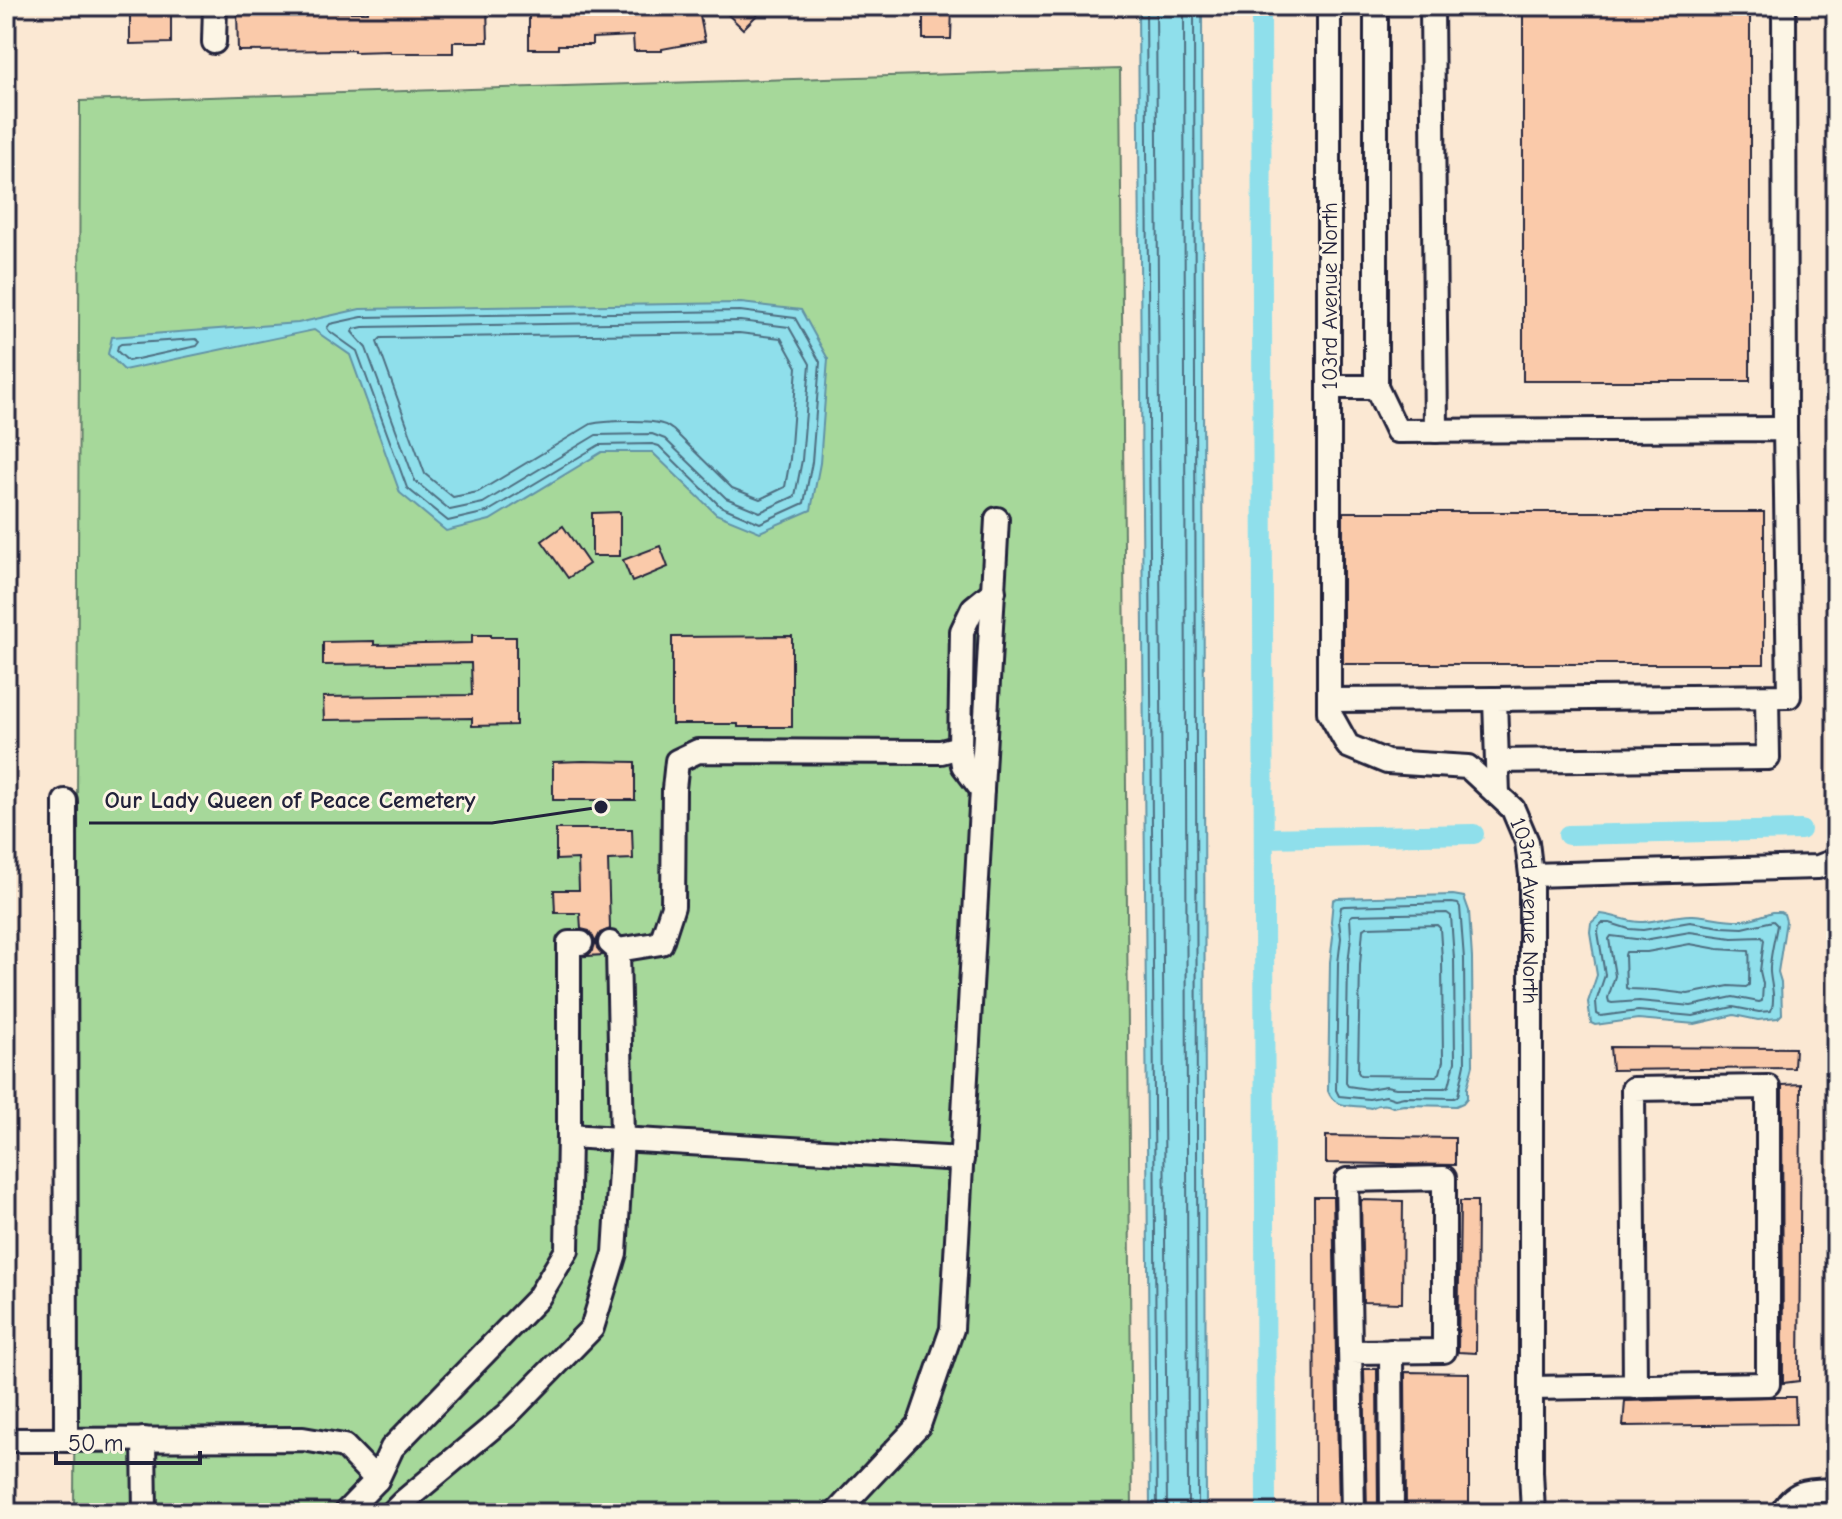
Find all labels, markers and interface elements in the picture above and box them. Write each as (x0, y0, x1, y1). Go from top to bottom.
street label: 103rd Avenue North (1317, 202, 1343, 390)
callout: Our Lady Queen of Peace Cemetery (89, 775, 492, 823)
text: Our Lady Queen of Peace Cemetery (104, 786, 476, 814)
street label: 103rd Avenue North (1504, 814, 1543, 1004)
scale bar (56, 1415, 200, 1465)
text: 50 m (68, 1429, 124, 1457)

